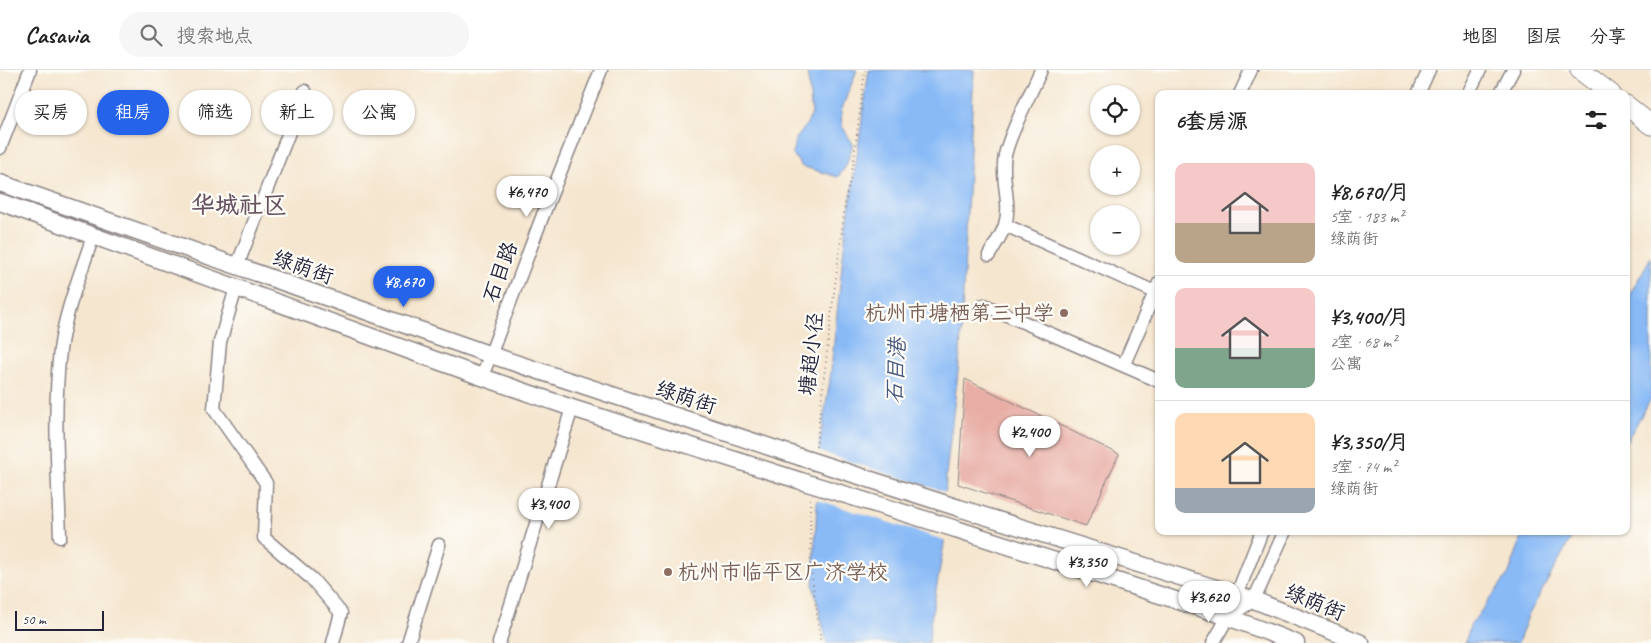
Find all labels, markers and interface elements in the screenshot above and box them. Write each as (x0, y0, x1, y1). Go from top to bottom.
search box (119, 12, 469, 57)
text: Casavia (25, 20, 89, 50)
icon: search (137, 21, 165, 49)
text: 搜索地点 (177, 24, 253, 48)
text: 地图 (1462, 25, 1498, 47)
text: 图层 (1526, 25, 1562, 47)
text: 分享 (1590, 25, 1626, 47)
map controls (1090, 85, 1140, 255)
button: locate (1090, 85, 1140, 135)
chip: 买房 (15, 90, 87, 135)
chip: 租房 (97, 90, 169, 135)
chip: 筛选 (179, 90, 251, 135)
chip: 新上 (261, 90, 333, 135)
chip: 公寓 (343, 90, 415, 135)
icon: filters (1582, 106, 1610, 134)
text: 6套房源 (1175, 108, 1248, 134)
button: + (1090, 145, 1140, 195)
pin: ¥6,470 (486, 176, 568, 218)
text: ¥8,670/月 (1330, 179, 1410, 205)
text: ¥6,470 (507, 182, 547, 202)
icon: home (1215, 183, 1275, 243)
district label: 华城社区 (191, 190, 287, 220)
button: − (1090, 205, 1140, 255)
text: 5室 · 183 m² (1330, 207, 1404, 227)
text: 绿荫街 (1330, 229, 1378, 249)
street label: 石目路 (477, 238, 523, 306)
street label: 绿荫街 (269, 244, 337, 290)
pin: ¥8,670 (363, 266, 445, 308)
text: ¥8,670 (384, 272, 424, 292)
place label: 杭州市塘栖第三中学 (865, 300, 1054, 326)
text: ¥3,400/月 (1330, 304, 1409, 330)
marker: 杭州市塘栖第三中学 (1058, 307, 1070, 319)
icon: home (1215, 308, 1275, 368)
street label: 塘超小径 (794, 311, 828, 397)
text: 2室 · 68 m² (1330, 332, 1396, 352)
water label: 石目港 (880, 335, 912, 405)
text: 公寓 (1330, 354, 1362, 374)
street label: 绿荫街 (652, 375, 720, 419)
pin: ¥2,400 (989, 416, 1071, 458)
text: ¥2,400 (1010, 422, 1050, 442)
text: ¥3,350/月 (1330, 429, 1409, 455)
icon: home (1215, 433, 1275, 493)
text: 3室 · 74 m² (1330, 457, 1396, 477)
text: 绿荫街 (1330, 479, 1378, 499)
pin: ¥3,400 (508, 488, 590, 530)
text: ¥3,400 (529, 494, 569, 514)
pin: ¥3,350 (1046, 546, 1128, 588)
text: ¥3,350 (1068, 552, 1106, 572)
place label: 杭州市临平区广济学校 (678, 559, 888, 585)
marker: 杭州市临平区广济学校 (662, 566, 674, 578)
street label: 绿荫街 (1281, 578, 1349, 626)
pin: ¥3,620 (1168, 580, 1250, 623)
text: ¥3,620 (1189, 587, 1229, 607)
scale bar (15, 608, 104, 631)
text: 50 m (22, 611, 46, 628)

